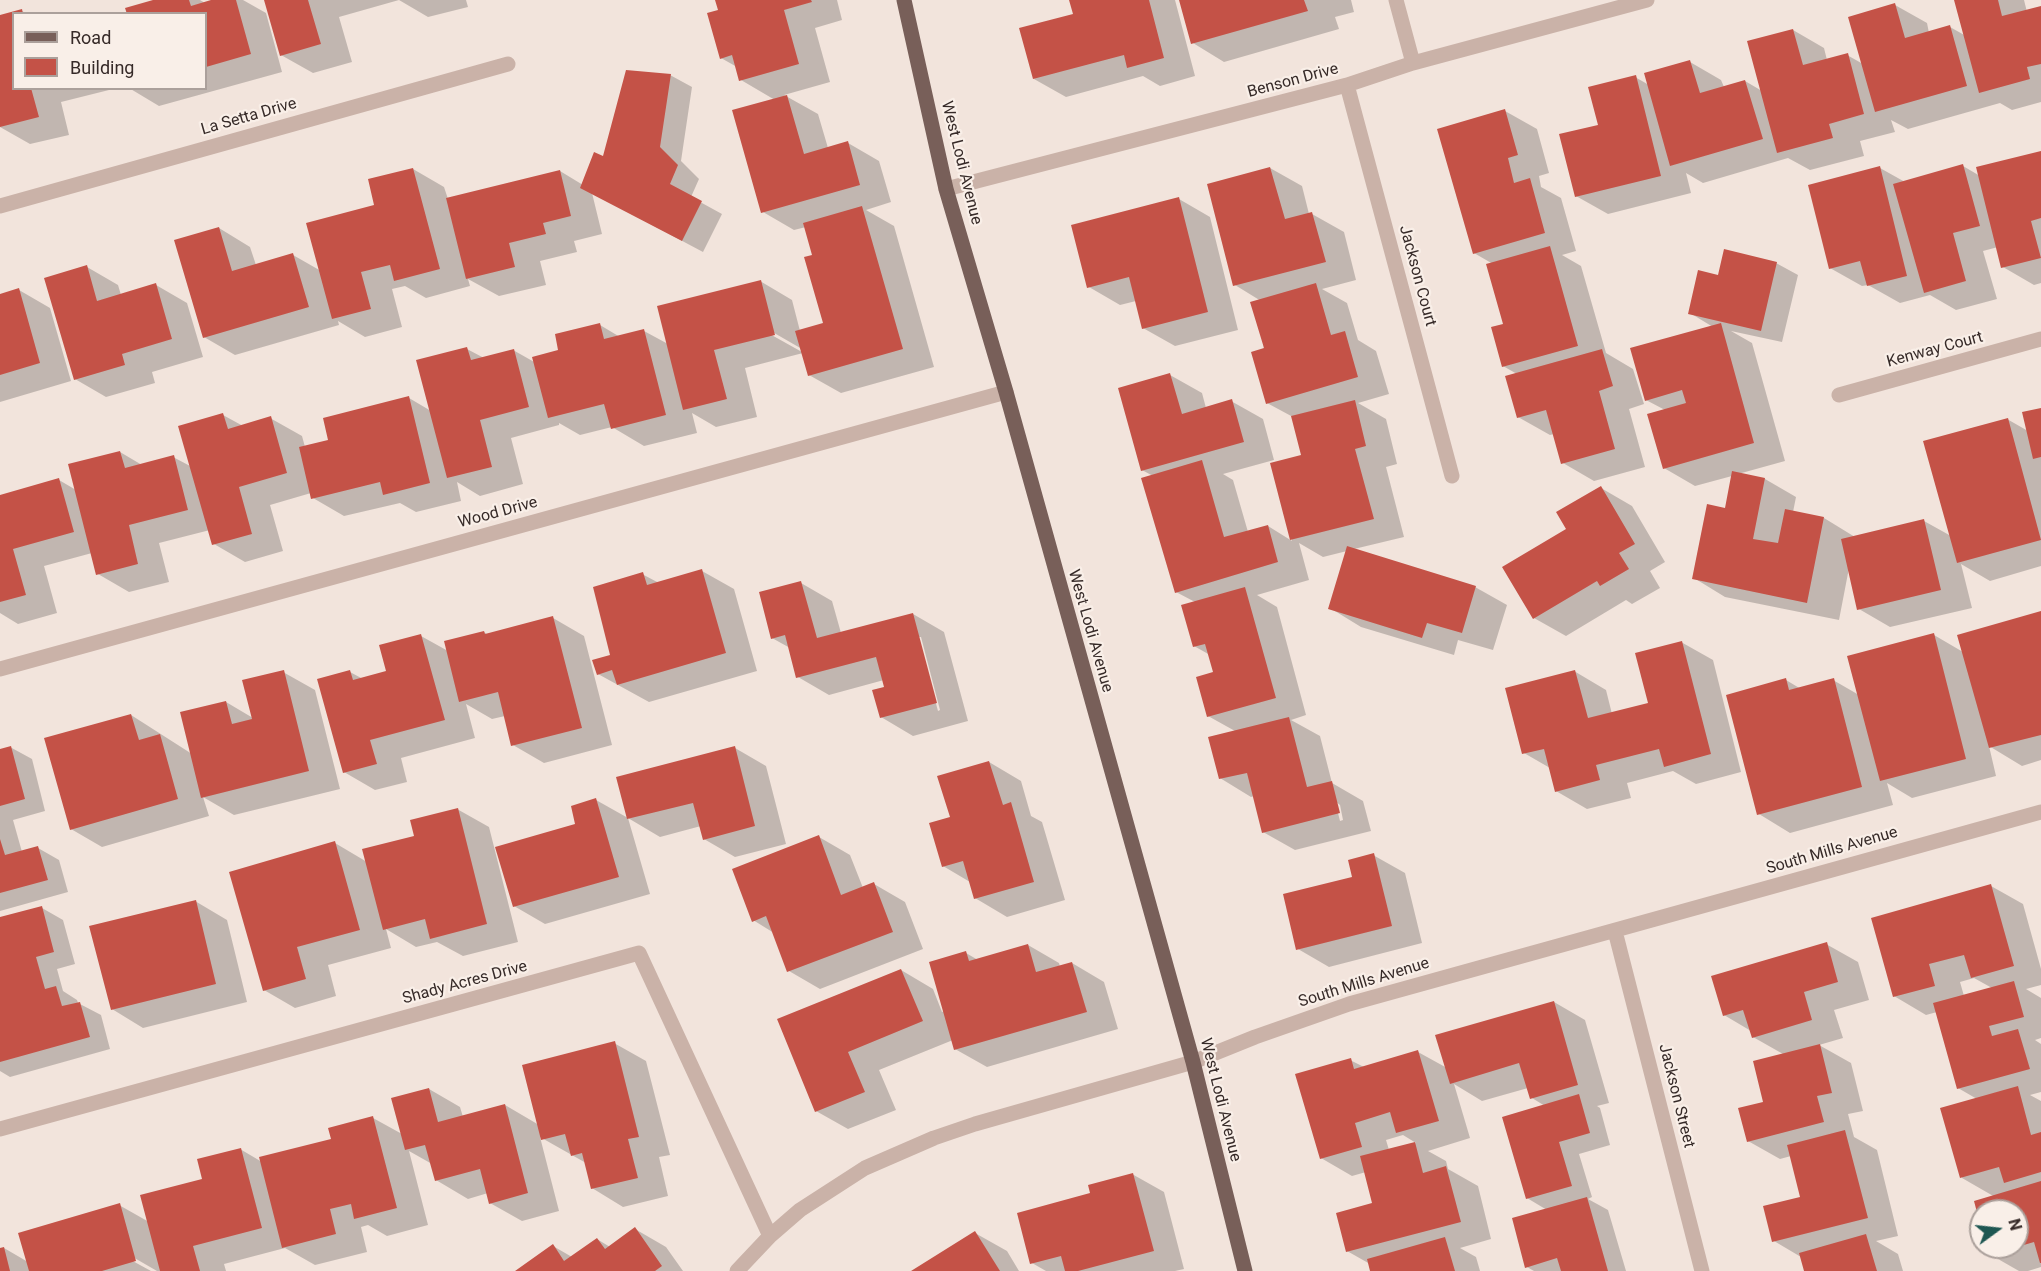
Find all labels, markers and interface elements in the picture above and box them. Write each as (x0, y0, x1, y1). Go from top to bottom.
legend (12, 12, 207, 90)
text: Road (70, 27, 111, 48)
text: Building (70, 57, 134, 78)
street label: Benson Drive (1245, 60, 1341, 102)
street label: La Setta Drive (199, 94, 299, 140)
street label: West Lodi Avenue (936, 99, 986, 227)
street label: Jackson Court (1394, 223, 1440, 329)
street label: Kenway Court (1885, 328, 1985, 372)
street label: Wood Drive (456, 493, 540, 533)
street label: West Lodi Avenue (1063, 567, 1117, 695)
street label: South Mills Avenue (1764, 823, 1900, 879)
street label: South Mills Avenue (1296, 954, 1432, 1012)
street label: Shady Acres Drive (401, 957, 529, 1009)
street label: West Lodi Avenue (1195, 1036, 1245, 1164)
street label: Jackson Street (1654, 1042, 1698, 1150)
north arrow (1969, 1199, 2029, 1259)
text: N (2004, 1217, 2026, 1233)

